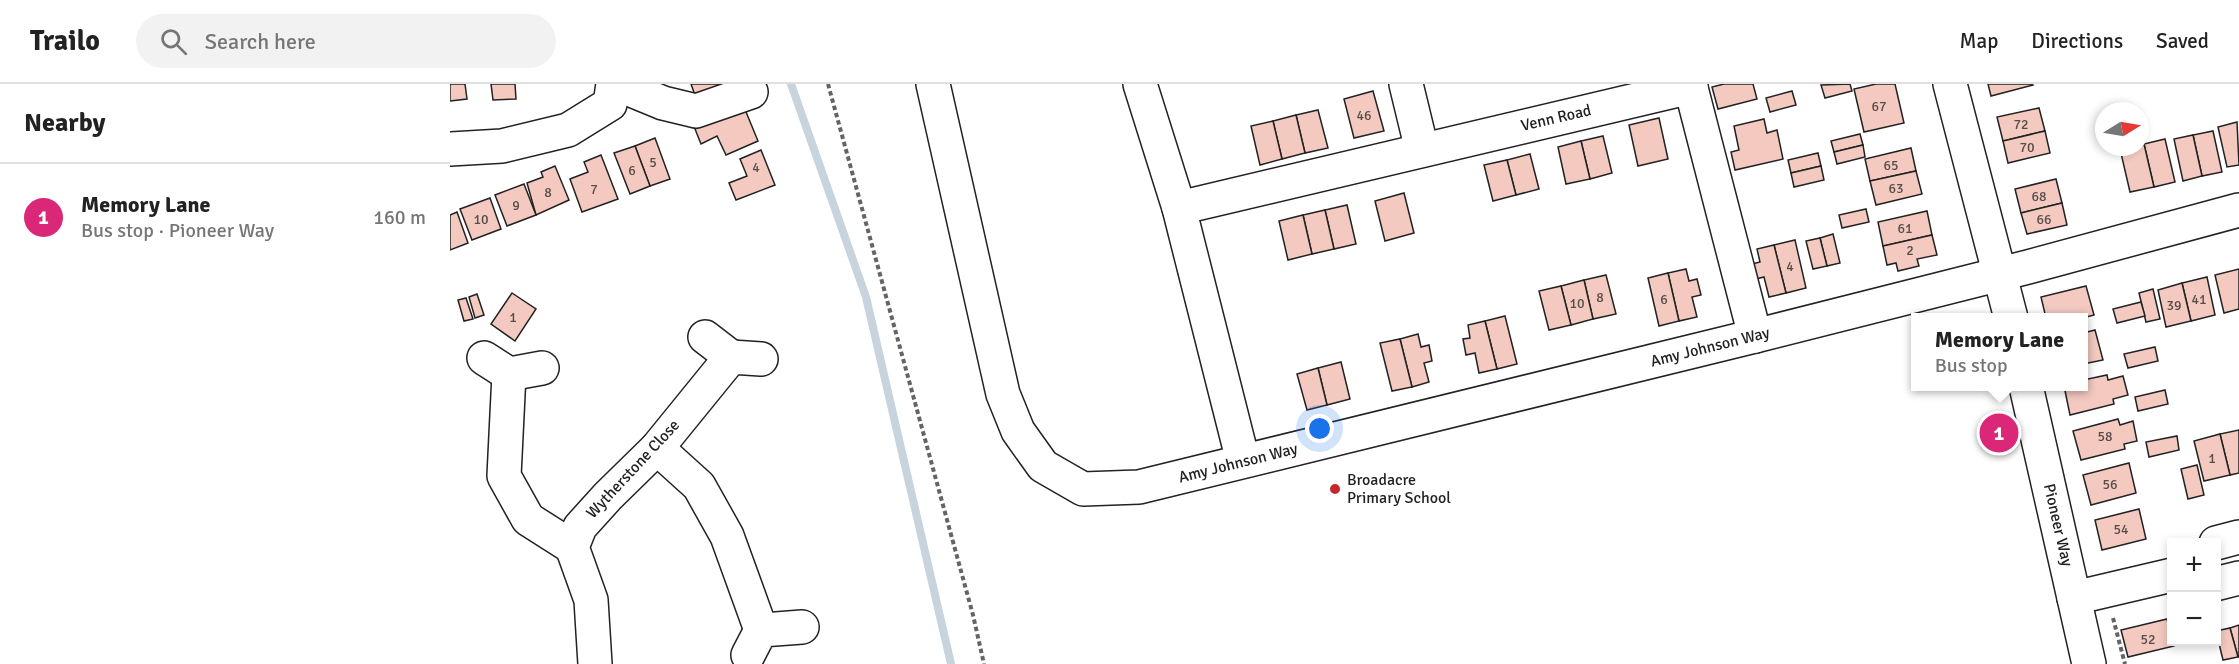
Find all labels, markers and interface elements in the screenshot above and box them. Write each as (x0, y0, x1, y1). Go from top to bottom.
search box (136, 14, 556, 68)
text: Trailo (30, 24, 100, 58)
icon: search (157, 25, 190, 58)
text: Search here (205, 28, 316, 55)
text: Map (1960, 28, 1998, 54)
text: Directions (2031, 28, 2123, 54)
text: Saved (2156, 28, 2209, 54)
house number: 67 (1871, 98, 1887, 115)
street label: Venn Road (1519, 100, 1593, 136)
north arrow (2095, 102, 2149, 156)
text: Nearby (24, 107, 105, 139)
house number: 46 (1356, 107, 1372, 124)
house number: 72 (2013, 116, 2029, 133)
house number: 70 (2019, 139, 2035, 156)
house number: 5 (649, 154, 657, 171)
house number: 65 (1883, 157, 1899, 174)
house number: 4 (752, 159, 760, 176)
house number: 6 (628, 162, 636, 179)
house number: 63 (1888, 180, 1904, 197)
house number: 7 (590, 181, 598, 198)
house number: 8 (544, 184, 552, 201)
house number: 68 (2031, 188, 2047, 205)
text: Memory Lane (81, 191, 211, 218)
house number: 9 (512, 197, 520, 214)
text: 1 (38, 205, 49, 230)
text: 160 m (373, 205, 426, 230)
house number: 10 (473, 211, 489, 228)
house number: 66 (2036, 211, 2052, 228)
text: Bus stop · Pioneer Way (81, 218, 274, 243)
house number: 61 (1897, 220, 1913, 237)
house number: 2 (1906, 242, 1914, 259)
house number: 4 (1786, 258, 1794, 275)
house number: 8 (1596, 289, 1604, 306)
house number: 6 (1660, 291, 1668, 308)
house number: 41 (2191, 291, 2207, 308)
house number: 10 (1569, 295, 1585, 312)
house number: 39 (2166, 297, 2182, 314)
house number: 1 (509, 309, 517, 326)
popup (1911, 313, 2088, 391)
street label: Amy Johnson Way (1648, 322, 1772, 371)
text: Memory Lane (1935, 326, 2064, 353)
text: Bus stop (1935, 353, 2008, 378)
pin: 1 (1980, 410, 2018, 456)
your location (1305, 414, 1334, 443)
street label: Wytherstone Close (582, 415, 684, 523)
house number: 58 (2097, 428, 2113, 445)
street label: Amy Johnson Way (1176, 438, 1300, 487)
house number: 1 (2208, 450, 2216, 467)
place label: Broadacre Primary School (1347, 470, 1451, 508)
house number: 56 (2102, 476, 2118, 493)
marker: Broadacre Primary School (1328, 482, 1342, 496)
street label: Pioneer Way (2039, 482, 2077, 569)
house number: 54 (2113, 521, 2129, 538)
map controls (2167, 538, 2221, 646)
button: + (2167, 538, 2221, 592)
button: − (2167, 592, 2221, 646)
house number: 52 (2140, 631, 2156, 648)

